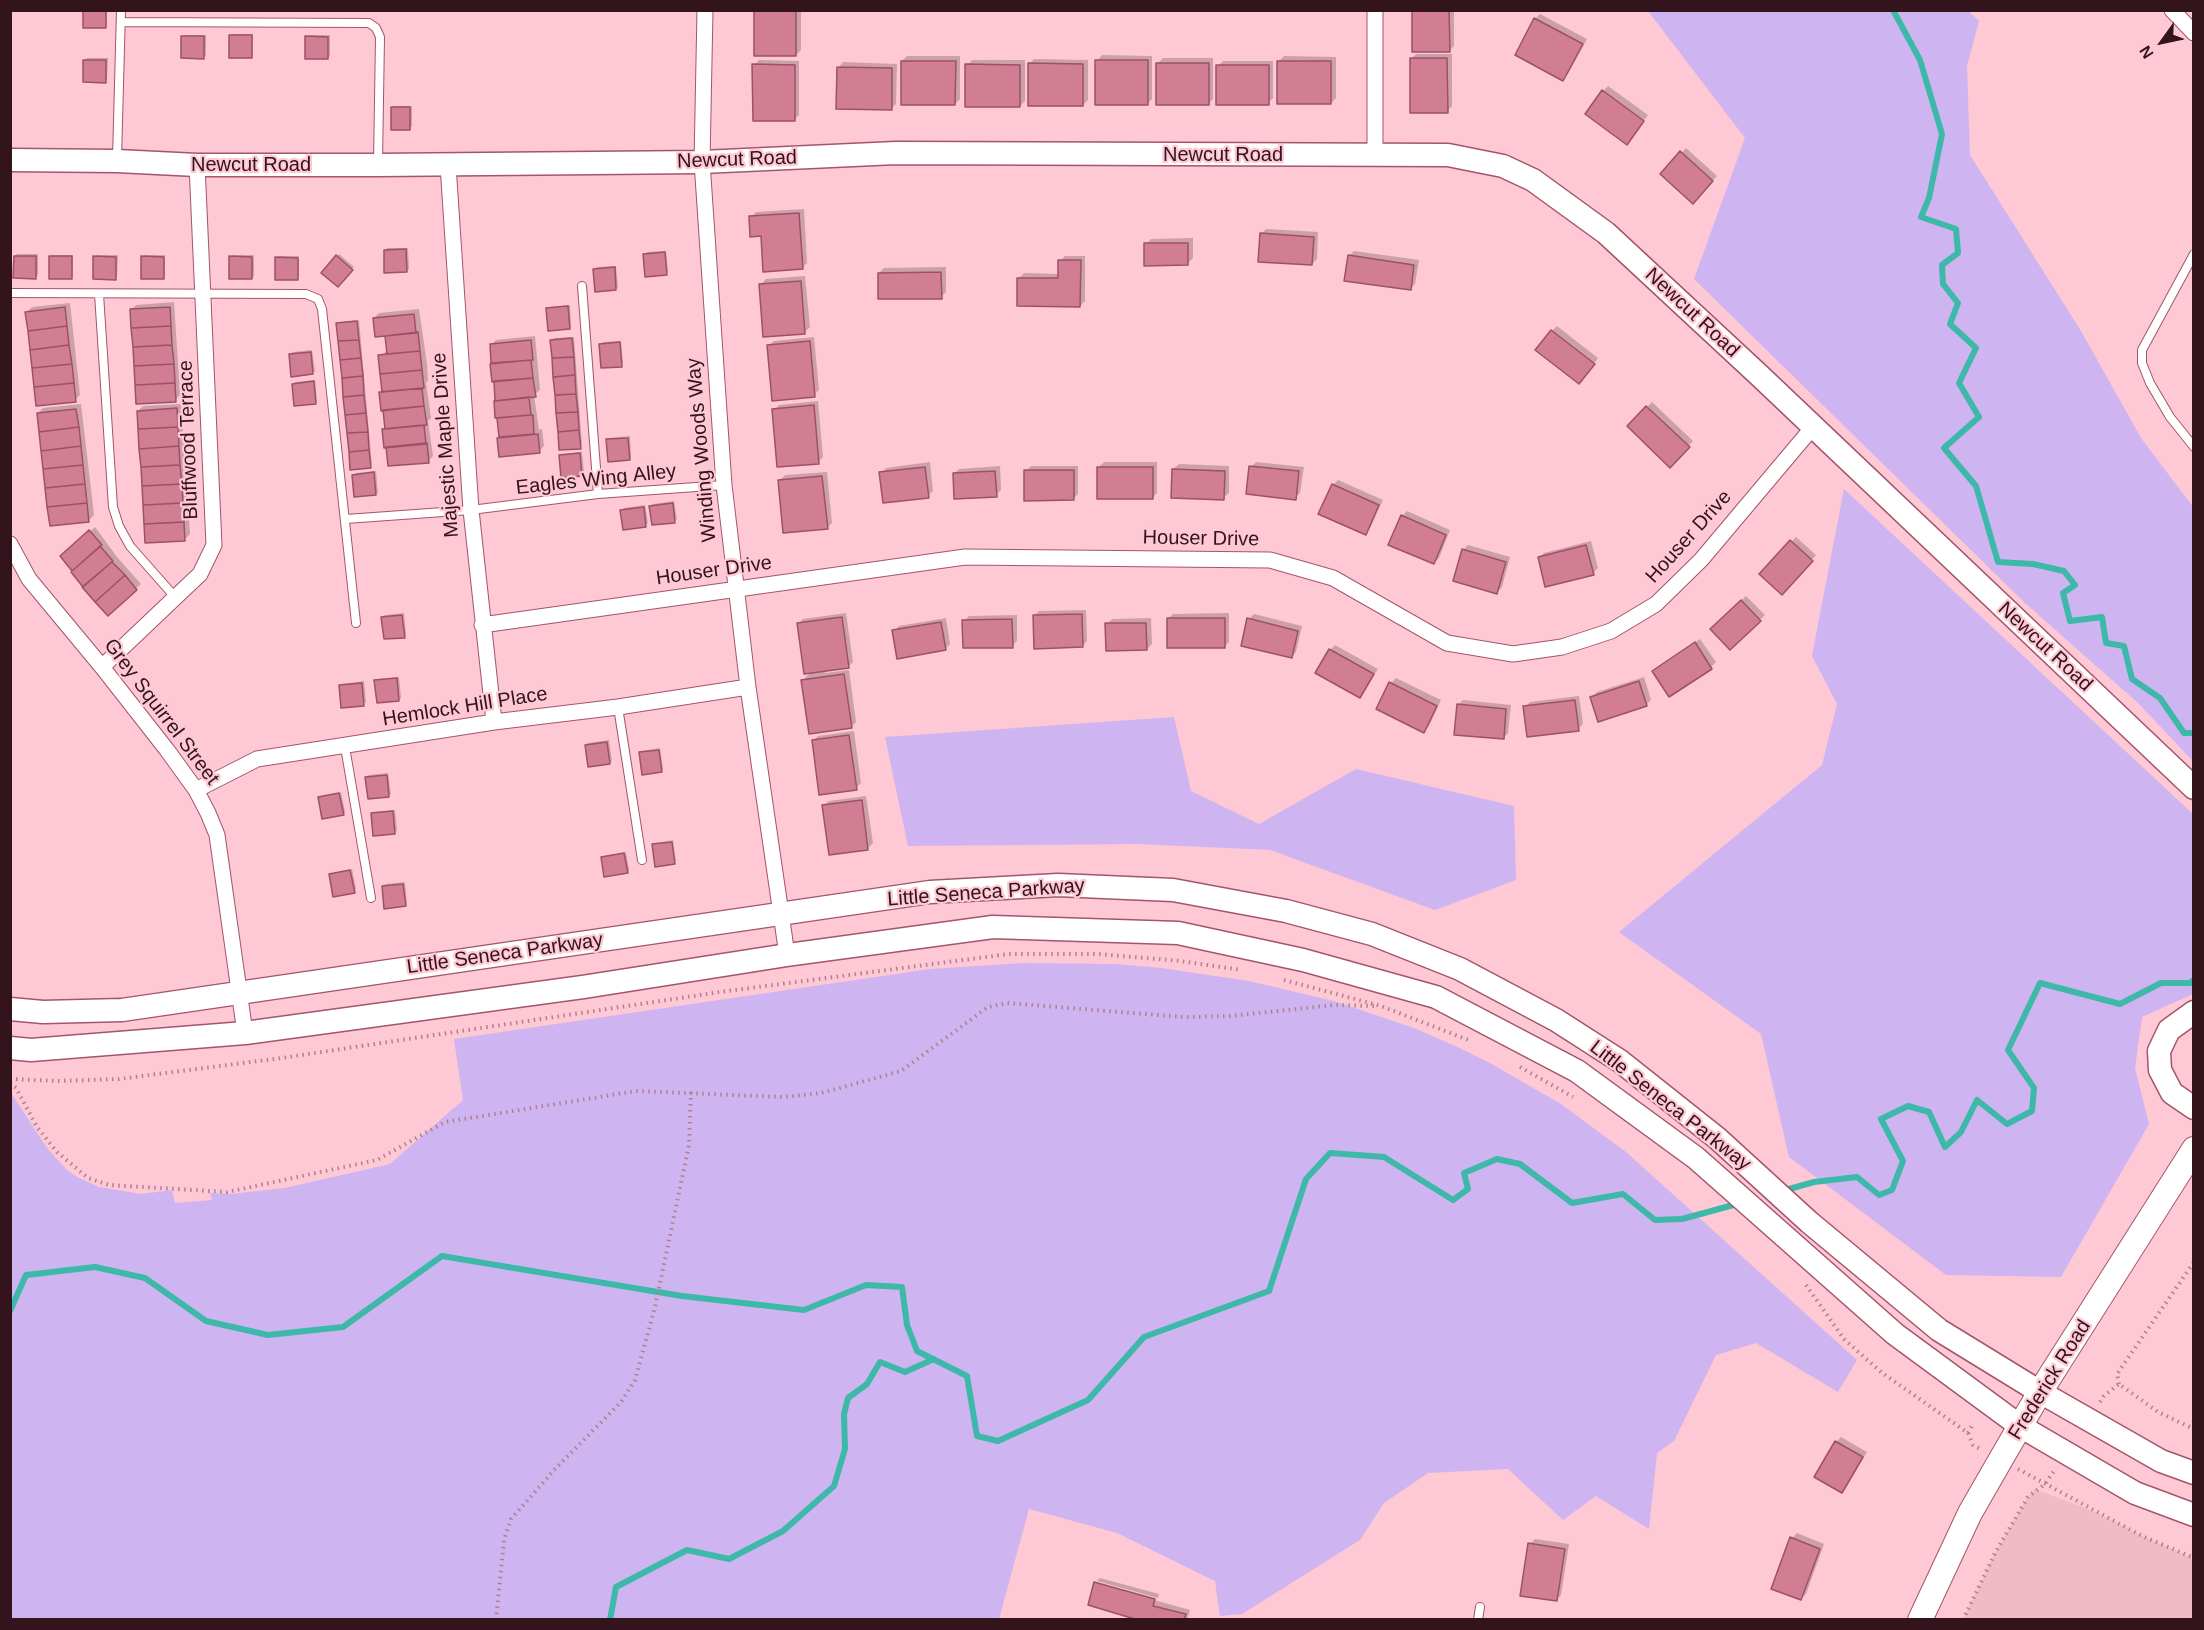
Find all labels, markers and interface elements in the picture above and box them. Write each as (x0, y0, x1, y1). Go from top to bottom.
north arrow (2132, 12, 2192, 72)
text: N (2136, 43, 2157, 62)
street label: Newcut Road (1163, 143, 1283, 167)
street label: Newcut Road (677, 146, 797, 174)
street label: Newcut Road (191, 153, 311, 177)
street label: Newcut Road (1640, 263, 1744, 363)
street label: Majestic Maple Drive (428, 352, 464, 538)
street label: Winding Woods Way (682, 357, 722, 543)
street label: Bluffwood Terrace (174, 360, 204, 520)
street label: Eagles Wing Alley (515, 460, 677, 500)
street label: Houser Drive (1641, 486, 1737, 588)
street label: Houser Drive (1142, 526, 1260, 552)
street label: Houser Drive (655, 551, 773, 591)
street label: Newcut Road (1993, 597, 2097, 697)
street label: Grey Squirrel Street (98, 634, 224, 790)
street label: Hemlock Hill Place (381, 682, 549, 732)
street label: Little Seneca Parkway (886, 874, 1086, 912)
street label: Little Seneca Parkway (405, 928, 605, 980)
street label: Little Seneca Parkway (1585, 1036, 1755, 1176)
street label: Frederick Road (2004, 1316, 2096, 1444)

